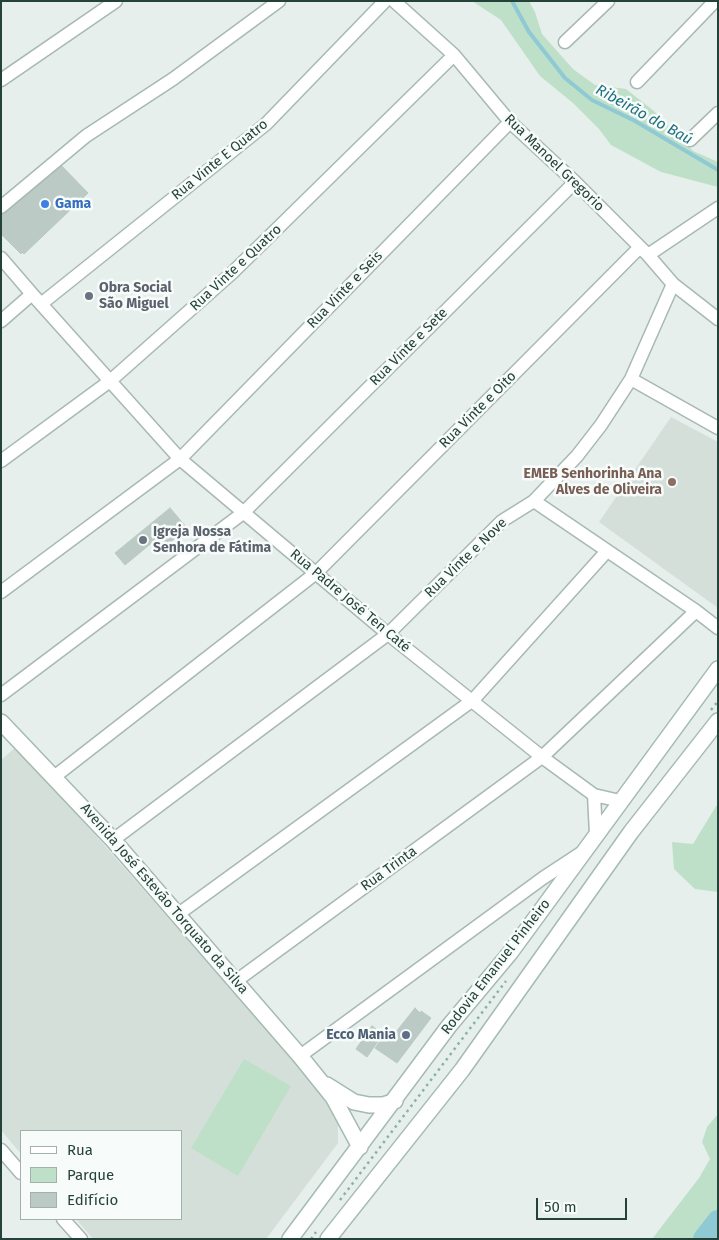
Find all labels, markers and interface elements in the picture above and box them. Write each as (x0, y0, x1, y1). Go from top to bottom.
water label: Ribeirão do Baú (593, 81, 695, 149)
street label: Rua Manoel Gregorio (501, 111, 607, 215)
street label: Rua Vinte E Quatro (169, 116, 271, 204)
place label: Gama (55, 196, 91, 212)
marker: Gama (39, 198, 51, 210)
street label: Rua Vinte e Quatro (187, 221, 285, 315)
street label: Rua Vinte e Seis (304, 248, 386, 332)
place label: Obra Social São Miguel (99, 280, 172, 312)
marker: Obra Social São Miguel (83, 290, 95, 302)
street label: Rua Vinte e Sete (367, 305, 451, 389)
street label: Rua Vinte e Oito (436, 368, 520, 452)
place label: EMEB Senhorinha Ana Alves de Oliveira (524, 466, 662, 498)
marker: EMEB Senhorinha Ana Alves de Oliveira (666, 476, 678, 488)
street label: Rua Vinte e Nove (421, 515, 511, 601)
place label: Igreja Nossa Senhora de Fátima (153, 524, 271, 556)
marker: Igreja Nossa Senhora de Fátima (137, 534, 149, 546)
street label: Rua Padre José Ten Caté (286, 546, 414, 656)
street label: Avenida José Estevão Torquato da Silva (77, 800, 251, 998)
street label: Rua Trinta (358, 843, 420, 895)
street label: Rodovia Emanuel Pinheiro (438, 896, 554, 1038)
place label: Ecco Mania (326, 1027, 396, 1043)
marker: Ecco Mania (400, 1029, 412, 1041)
legend (20, 1130, 182, 1220)
text: Rua (67, 1141, 93, 1159)
text: Parque (67, 1166, 114, 1184)
scale bar (539, 1188, 630, 1220)
text: Edifício (67, 1191, 118, 1209)
text: 50 m (544, 1198, 577, 1216)

